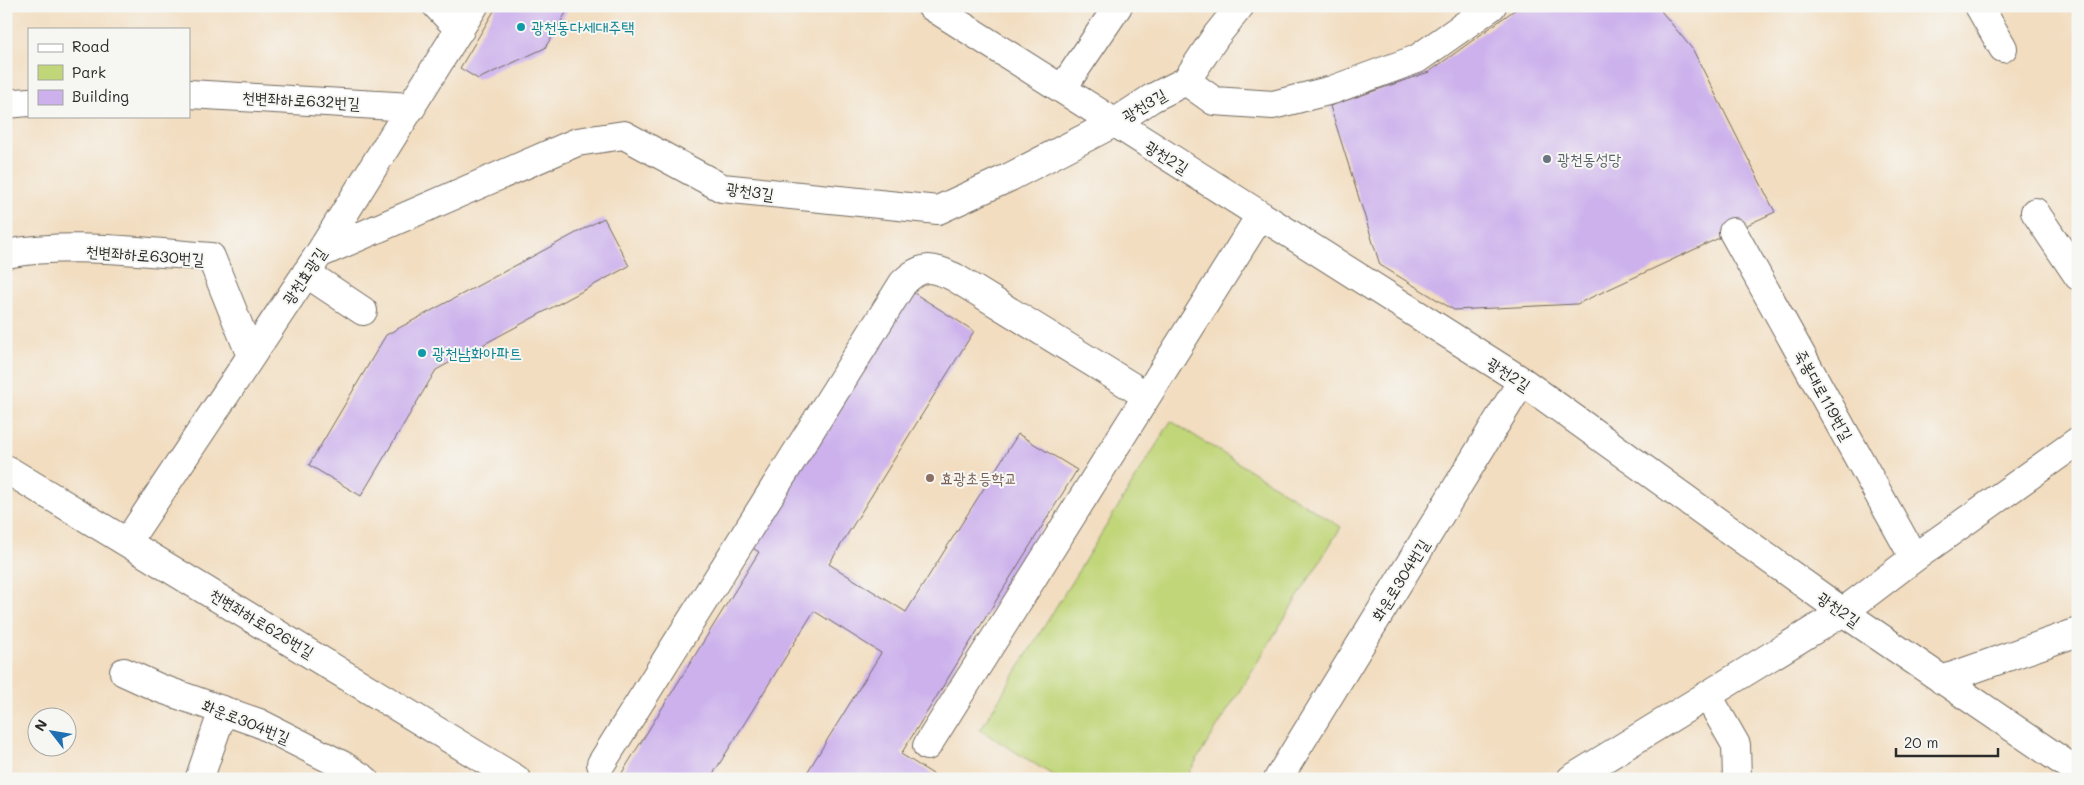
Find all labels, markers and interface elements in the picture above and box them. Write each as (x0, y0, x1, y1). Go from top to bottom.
place label: 광천동다세대주택 (531, 16, 634, 37)
marker: 광천동다세대주택 (515, 21, 527, 33)
legend (28, 28, 190, 118)
text: Road (72, 36, 109, 56)
text: Park (72, 62, 106, 82)
street label: 광천3길 (1118, 83, 1170, 126)
text: Building (72, 86, 129, 106)
street label: 천변좌하로632번길 (242, 86, 361, 113)
street label: 광천2길 (1142, 135, 1193, 178)
place label: 광천동성당 (1557, 148, 1622, 169)
marker: 광천동성당 (1541, 153, 1553, 165)
street label: 광천3길 (725, 177, 775, 204)
street label: 천변좌하로630번길 (85, 240, 205, 269)
street label: 광천효광길 (277, 243, 330, 308)
place label: 광천남화아파트 (432, 342, 522, 363)
street label: 죽봉대로119번길 (1791, 345, 1858, 444)
marker: 광천남화아파트 (416, 347, 428, 359)
street label: 광천2길 (1484, 352, 1535, 395)
place label: 효광초등학교 (940, 467, 1017, 488)
marker: 효광초등학교 (924, 472, 936, 484)
street label: 화운로304번길 (1366, 535, 1433, 625)
street label: 천변좌하로626번길 (206, 583, 318, 662)
street label: 광천2길 (1814, 586, 1865, 631)
street label: 화운로304번길 (199, 693, 293, 748)
north arrow (28, 708, 78, 758)
text: N (30, 716, 51, 735)
scale bar (1896, 725, 1999, 757)
text: 20 m (1904, 732, 1938, 752)

